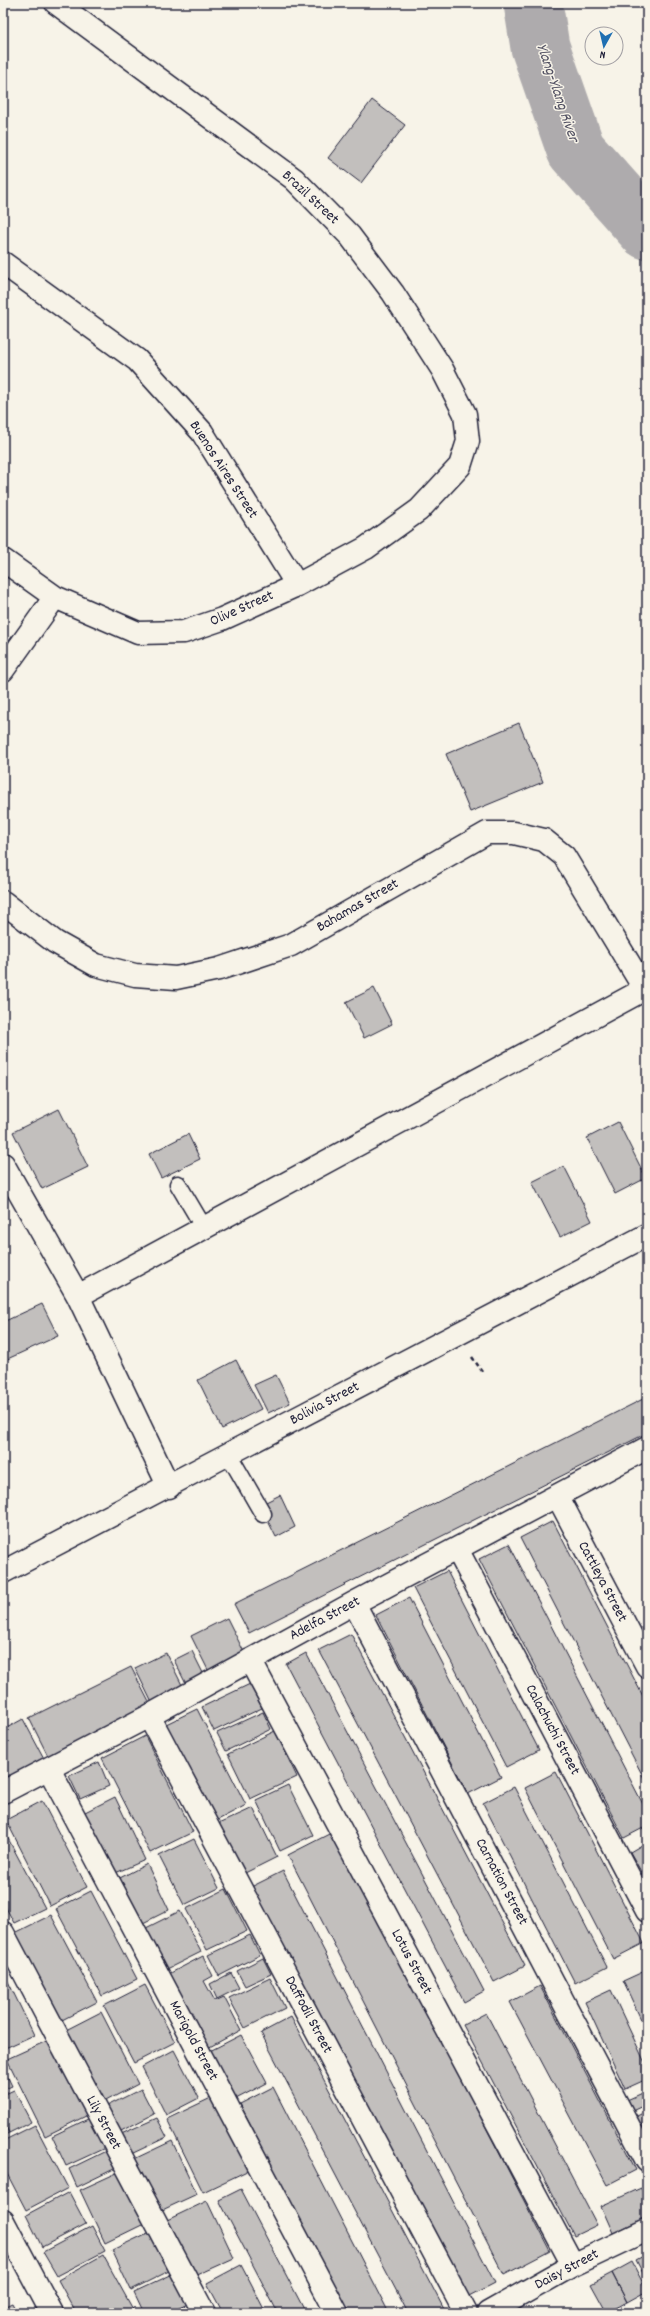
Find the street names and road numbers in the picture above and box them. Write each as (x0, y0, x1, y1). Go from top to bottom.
street label: Brazil Street (276, 166, 344, 231)
street label: Buenos Aires Street (183, 417, 263, 524)
street label: Olive Street (207, 585, 278, 633)
street label: Bahamas Street (313, 873, 404, 938)
street label: Bolivia Street (286, 1376, 364, 1432)
street label: Cattleya Street (571, 1538, 633, 1627)
street label: Adelfa Street (286, 1591, 365, 1647)
street label: Calachuchi Street (519, 1681, 585, 1780)
street label: Carnation Street (469, 1835, 533, 1930)
street label: Lotus Street (385, 1925, 438, 1999)
street label: Daffodil Street (278, 1972, 338, 2058)
street label: Marigold Street (163, 1997, 224, 2085)
street label: Lily Street (80, 2092, 127, 2154)
street label: Daisy Street (531, 2244, 603, 2296)

